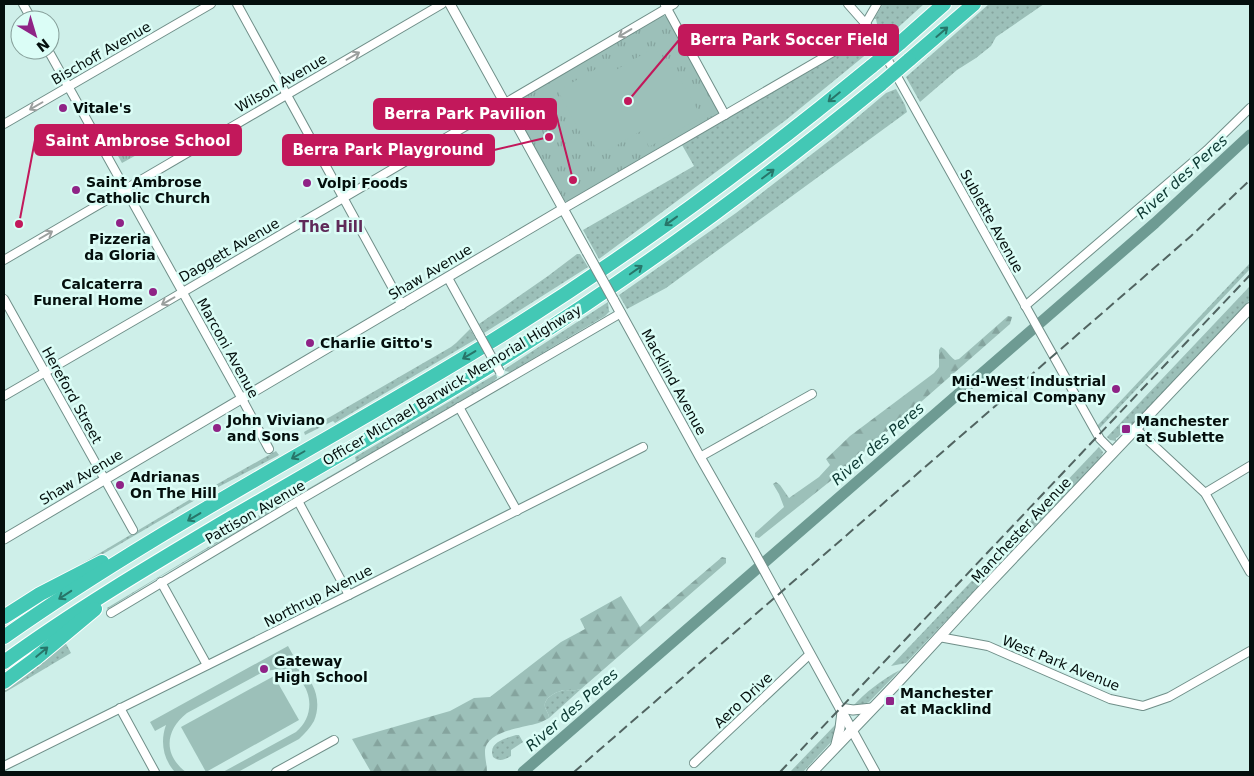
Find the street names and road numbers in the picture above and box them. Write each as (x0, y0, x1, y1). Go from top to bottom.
street label: Bischoff Avenue (48, 18, 154, 88)
street label: Wilson Avenue (233, 50, 329, 116)
street label: Sublette Avenue (957, 167, 1027, 275)
street label: Daggett Avenue (176, 215, 282, 285)
street label: Shaw Avenue (385, 241, 475, 303)
street label: Marconi Avenue (194, 295, 262, 401)
street label: Officer Michael Barwick Memorial Highway (320, 301, 584, 469)
street label: Macklind Avenue (638, 326, 710, 438)
street label: Hereford Street (39, 344, 105, 447)
street label: Shaw Avenue (36, 446, 126, 508)
street label: Manchester Avenue (968, 474, 1074, 586)
street label: Pattison Avenue (202, 477, 308, 547)
street label: Northrup Avenue (261, 562, 375, 630)
street label: West Park Avenue (1000, 632, 1122, 694)
street label: Aero Drive (711, 669, 775, 731)

